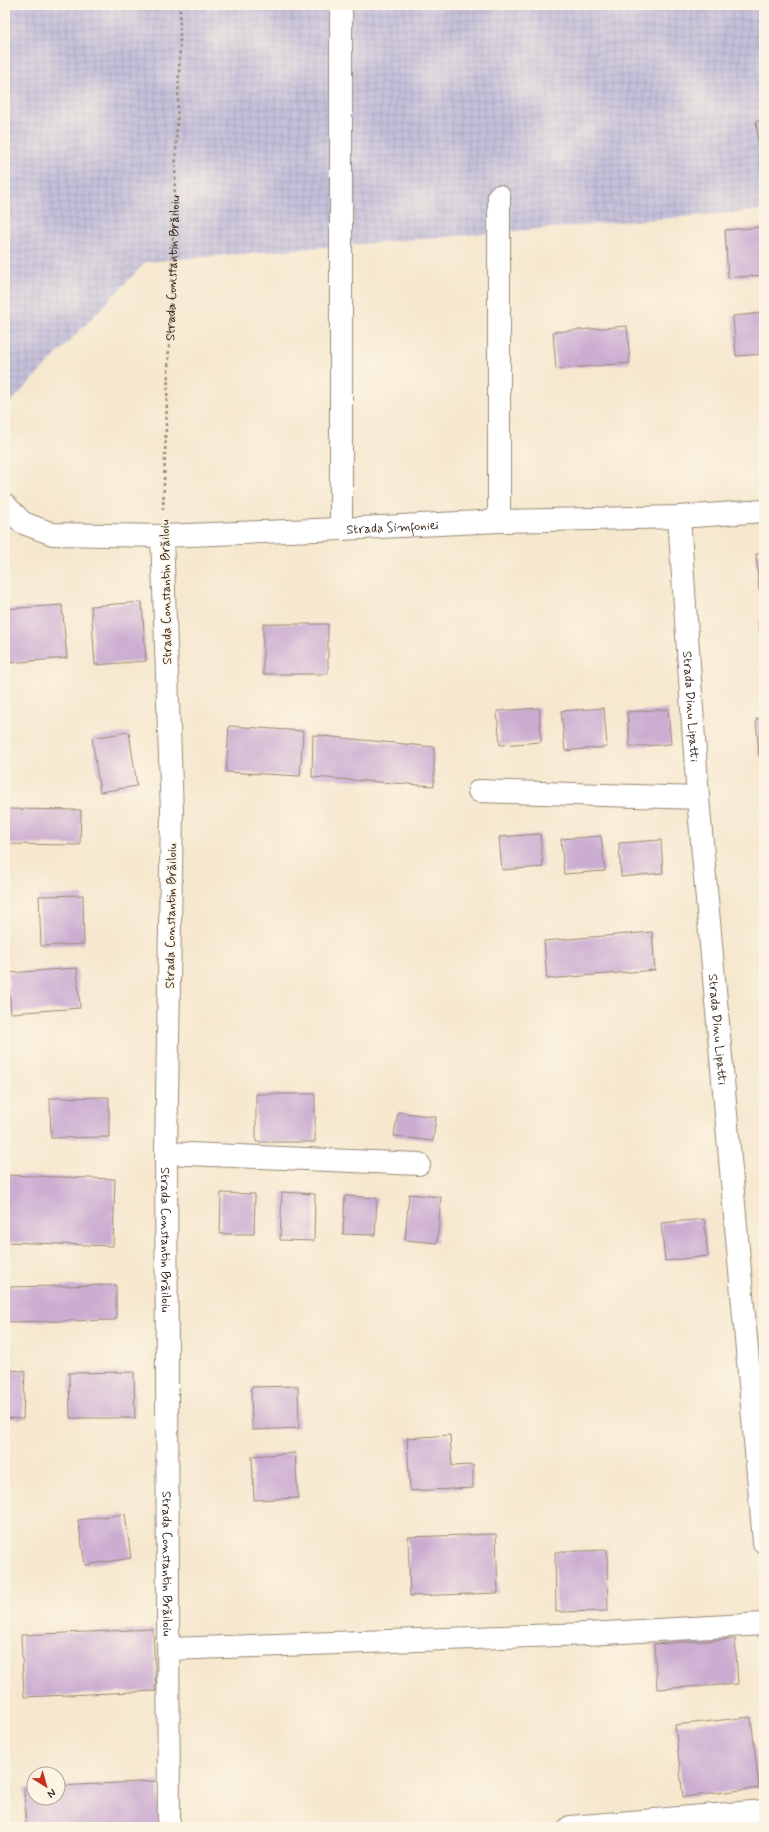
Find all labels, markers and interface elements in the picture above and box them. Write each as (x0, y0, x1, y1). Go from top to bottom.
street label: Strada Constantin Brăiloiu (162, 195, 184, 341)
street label: Strada Simfoniei (346, 517, 439, 539)
street label: Strada Constantin Brăiloiu (157, 519, 176, 665)
street label: Strada Dinu Lipatti (678, 650, 703, 763)
street label: Strada Constantin Brăiloiu (162, 843, 181, 989)
street label: Strada Dinu Lipatti (704, 973, 730, 1086)
street label: Strada Constantin Brăiloiu (156, 1167, 174, 1313)
street label: Strada Constantin Brăiloiu (158, 1491, 175, 1637)
north arrow (26, 1766, 66, 1806)
text: N (44, 1785, 59, 1801)

